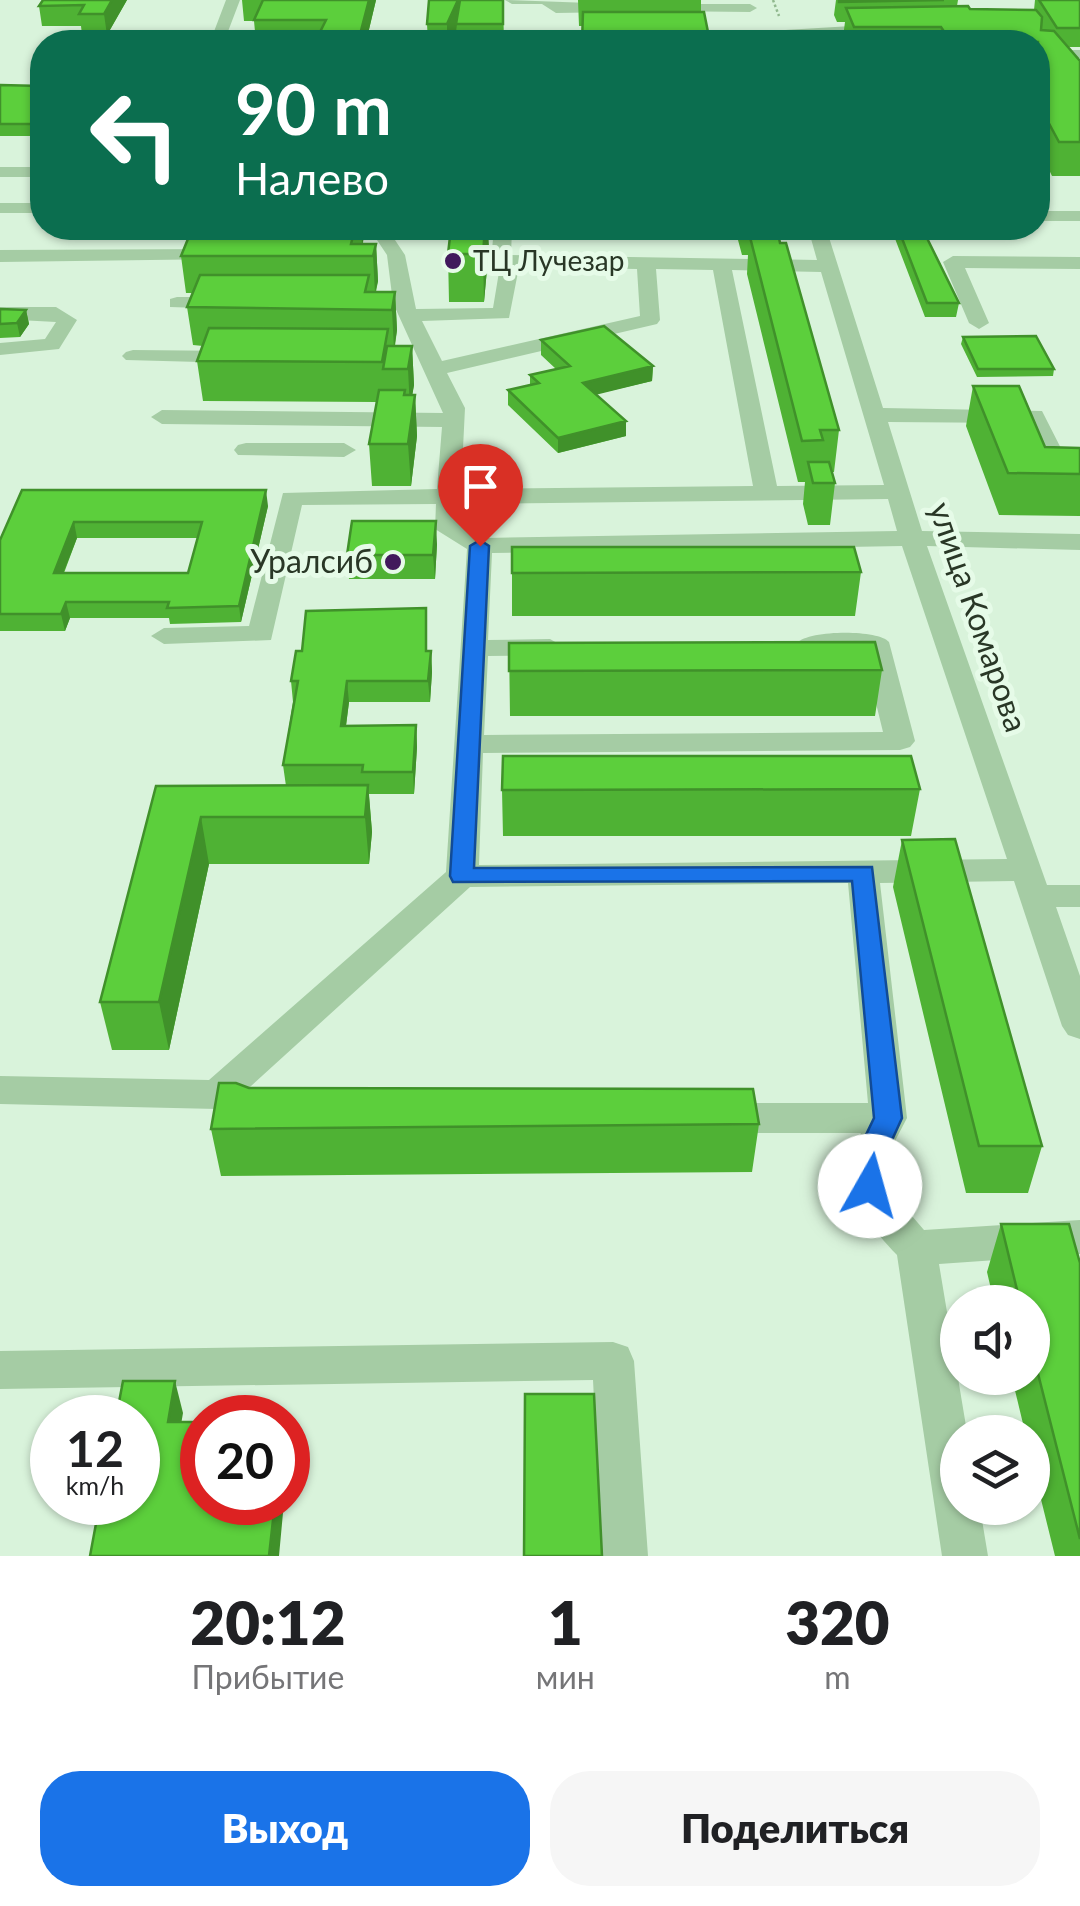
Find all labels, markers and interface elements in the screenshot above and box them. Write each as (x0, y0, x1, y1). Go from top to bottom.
text: 90 m (235, 66, 392, 150)
icon: left (70, 70, 200, 200)
text: Налево (235, 151, 389, 205)
place label: ТЦ Лучезар (473, 243, 624, 277)
marker: ТЦ Лучезар (442, 250, 464, 272)
pin (438, 444, 523, 547)
icon: arrive (453, 459, 508, 514)
street label: улица Комарова (922, 497, 1037, 736)
place label: Уралсиб (250, 541, 373, 580)
marker: Уралсиб (382, 551, 404, 573)
position arrow (818, 1134, 922, 1238)
map controls (940, 1285, 1050, 1525)
button: sound (940, 1285, 1050, 1395)
speed limit sign: 20 (180, 1395, 310, 1525)
button: layers (940, 1415, 1050, 1525)
text: 12 (66, 1418, 124, 1478)
text: km/h (66, 1470, 124, 1500)
text: 20:12 (190, 1586, 345, 1658)
text: 1 (548, 1586, 583, 1658)
text: 320 (785, 1586, 890, 1658)
text: Прибытие (191, 1657, 344, 1696)
text: мин (536, 1657, 595, 1696)
text: m (824, 1657, 851, 1696)
button: Выход (40, 1771, 530, 1886)
button: Поделиться (550, 1771, 1040, 1886)

